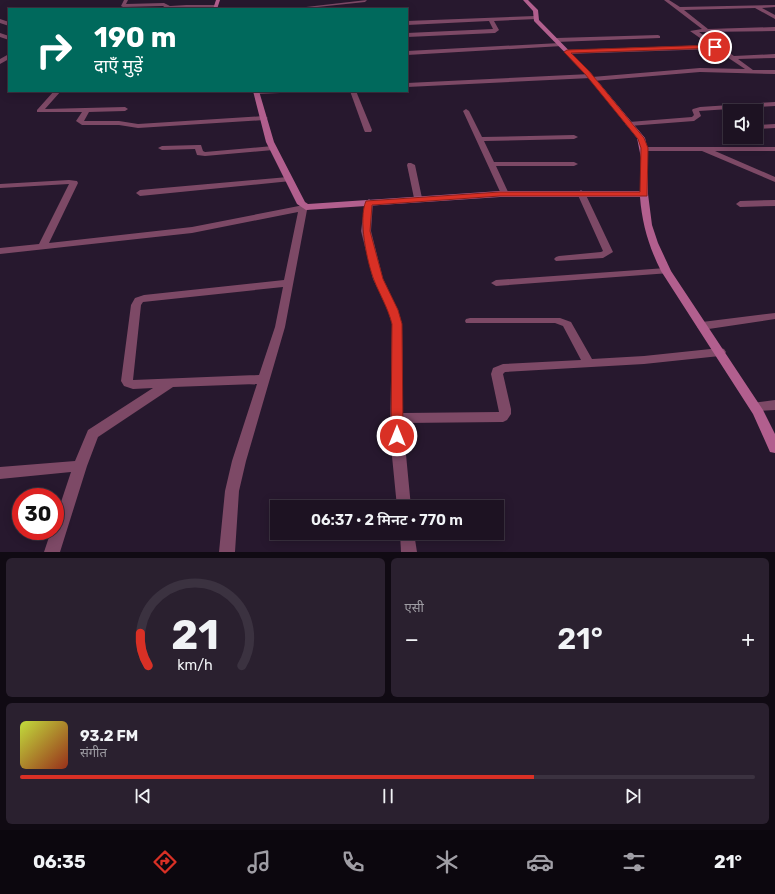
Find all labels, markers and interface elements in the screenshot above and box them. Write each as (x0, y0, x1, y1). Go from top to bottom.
text: 190 m (94, 21, 177, 54)
icon: right (28, 24, 80, 76)
pin (698, 30, 732, 64)
icon: arrive (704, 36, 726, 58)
text: दाएँ मुड़ें (94, 55, 143, 77)
map controls (723, 104, 763, 144)
button: sound (723, 104, 763, 144)
position arrow (376, 415, 418, 457)
speed limit sign: 30 (12, 488, 64, 540)
text: 06:37 · 2 मिनट · 770 m (311, 511, 463, 529)
text: एसी (405, 600, 424, 615)
text: 21 (171, 609, 219, 658)
text: 21° (557, 621, 603, 657)
text: − (405, 626, 419, 653)
text: + (741, 626, 755, 653)
text: km/h (177, 656, 213, 673)
text: 93.2 FM (80, 727, 138, 745)
text: संगीत (80, 745, 107, 760)
icon: previous (132, 785, 154, 807)
icon: pause (377, 785, 399, 807)
icon: next (622, 785, 644, 807)
icon: directions (151, 848, 179, 876)
icon: music (245, 848, 273, 876)
icon: phone (339, 848, 367, 876)
icon: climate (433, 848, 461, 876)
icon: car (526, 848, 554, 876)
icon: filters (620, 848, 648, 876)
text: 06:35 (33, 851, 86, 873)
text: 21° (714, 851, 742, 873)

